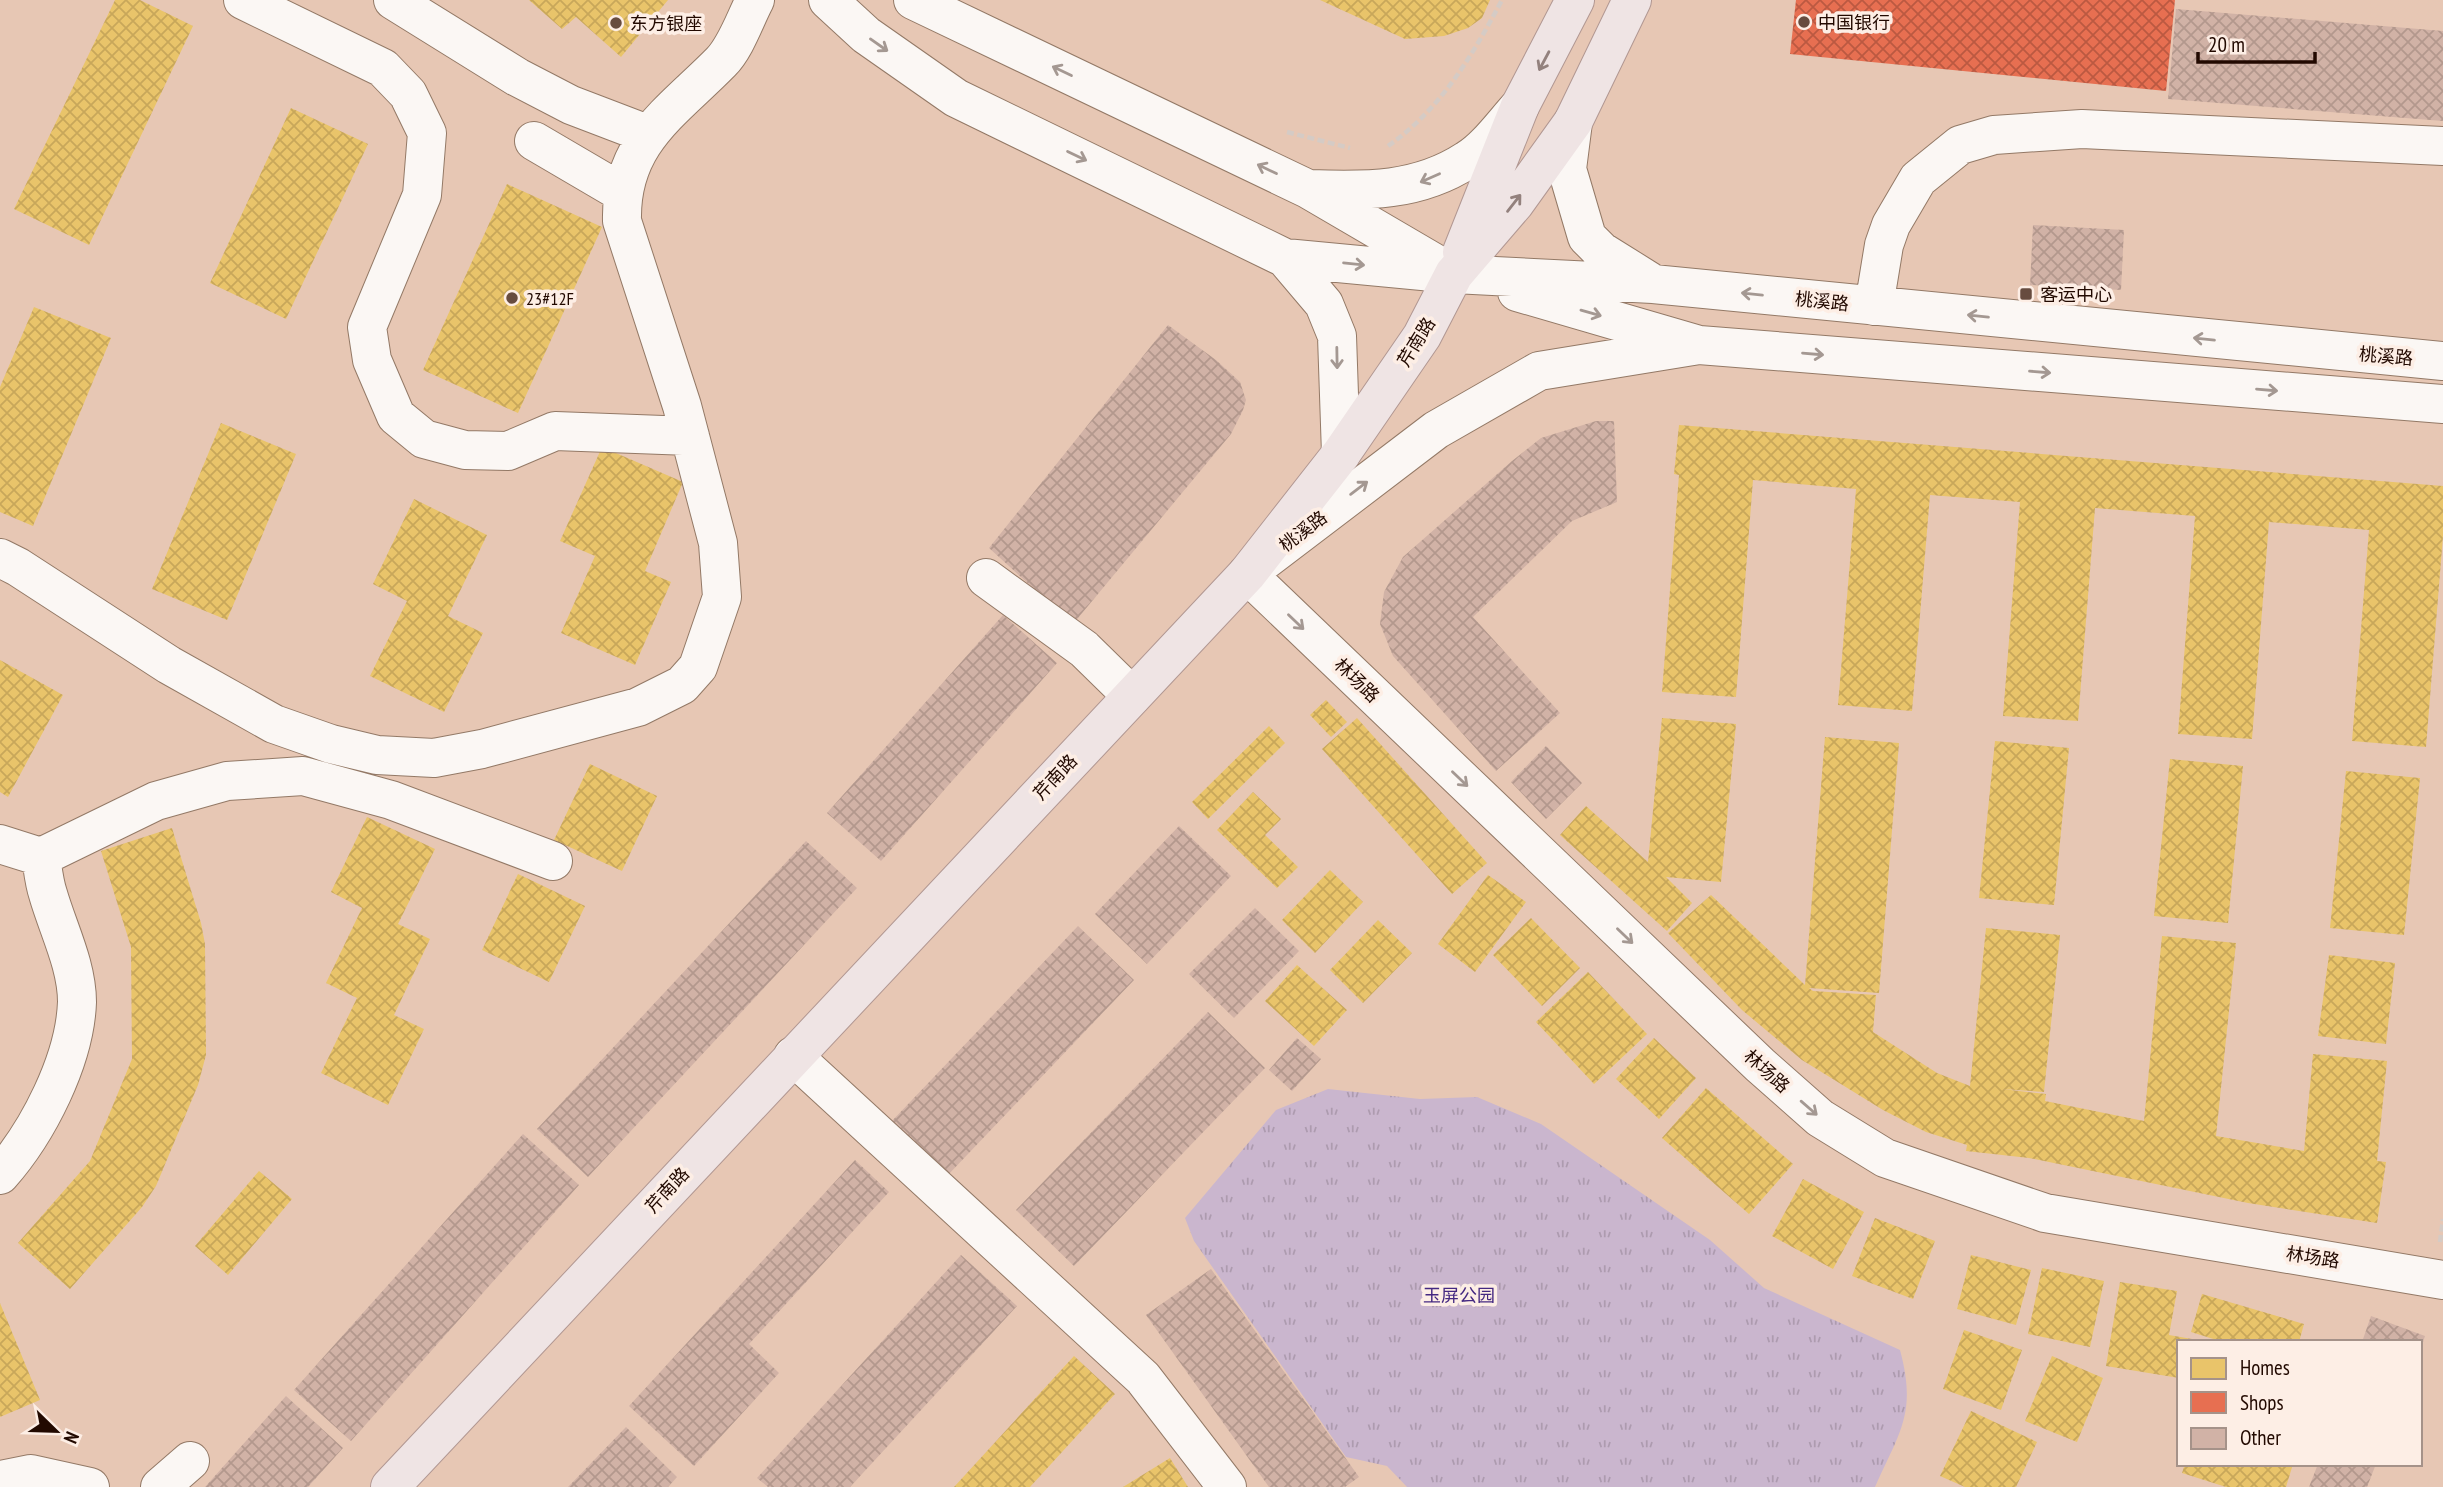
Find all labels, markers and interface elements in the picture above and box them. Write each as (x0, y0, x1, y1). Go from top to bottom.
place label: 中国银行 (1818, 11, 1890, 34)
place label: 东方银座 (630, 12, 702, 35)
marker: 中国银行 (1796, 14, 1812, 30)
marker: 东方银座 (608, 15, 624, 31)
scale bar (2198, 21, 2315, 65)
text: 20 m (2208, 31, 2245, 58)
one-way arrow (869, 38, 889, 52)
one-way arrow (1536, 50, 1550, 70)
one-way arrow (1051, 63, 1072, 76)
one-way arrow (1066, 150, 1087, 164)
one-way arrow (1257, 162, 1278, 175)
one-way arrow (1420, 172, 1441, 185)
one-way arrow (1507, 195, 1522, 213)
one-way arrow (1342, 258, 1365, 271)
place label: 客运中心 (2040, 283, 2112, 306)
marker: 客运中心 (2018, 286, 2034, 302)
place label: 23#12F (526, 287, 574, 310)
one-way arrow (1741, 287, 1763, 300)
street label: 桃溪路 (1794, 287, 1850, 315)
marker: 23#12F (504, 290, 520, 306)
one-way arrow (1579, 308, 1601, 321)
one-way arrow (1967, 310, 1990, 323)
street label: 芹南路 (1392, 313, 1440, 371)
one-way arrow (2193, 332, 2216, 345)
street label: 桃溪路 (2358, 342, 2414, 370)
one-way arrow (1331, 346, 1344, 369)
one-way arrow (1801, 348, 1824, 361)
one-way arrow (2028, 366, 2051, 379)
one-way arrow (2255, 384, 2278, 397)
one-way arrow (1350, 481, 1369, 496)
street label: 桃溪路 (1275, 506, 1331, 556)
one-way arrow (1287, 613, 1304, 630)
street label: 林场路 (1330, 653, 1384, 707)
street label: 芹南路 (1028, 749, 1082, 805)
one-way arrow (1451, 770, 1468, 787)
one-way arrow (1616, 928, 1634, 944)
street label: 林场路 (1739, 1044, 1795, 1098)
one-way arrow (1800, 1100, 1818, 1116)
street label: 芹南路 (640, 1162, 694, 1218)
street label: 林场路 (2285, 1241, 2341, 1273)
park label: 玉屏公园 (1423, 1284, 1495, 1307)
legend (2177, 1340, 2422, 1466)
text: Homes (2240, 1354, 2290, 1381)
text: Shops (2240, 1389, 2284, 1416)
north arrow (21, 1396, 91, 1466)
text: Other (2240, 1424, 2281, 1451)
text: N (59, 1428, 85, 1447)

